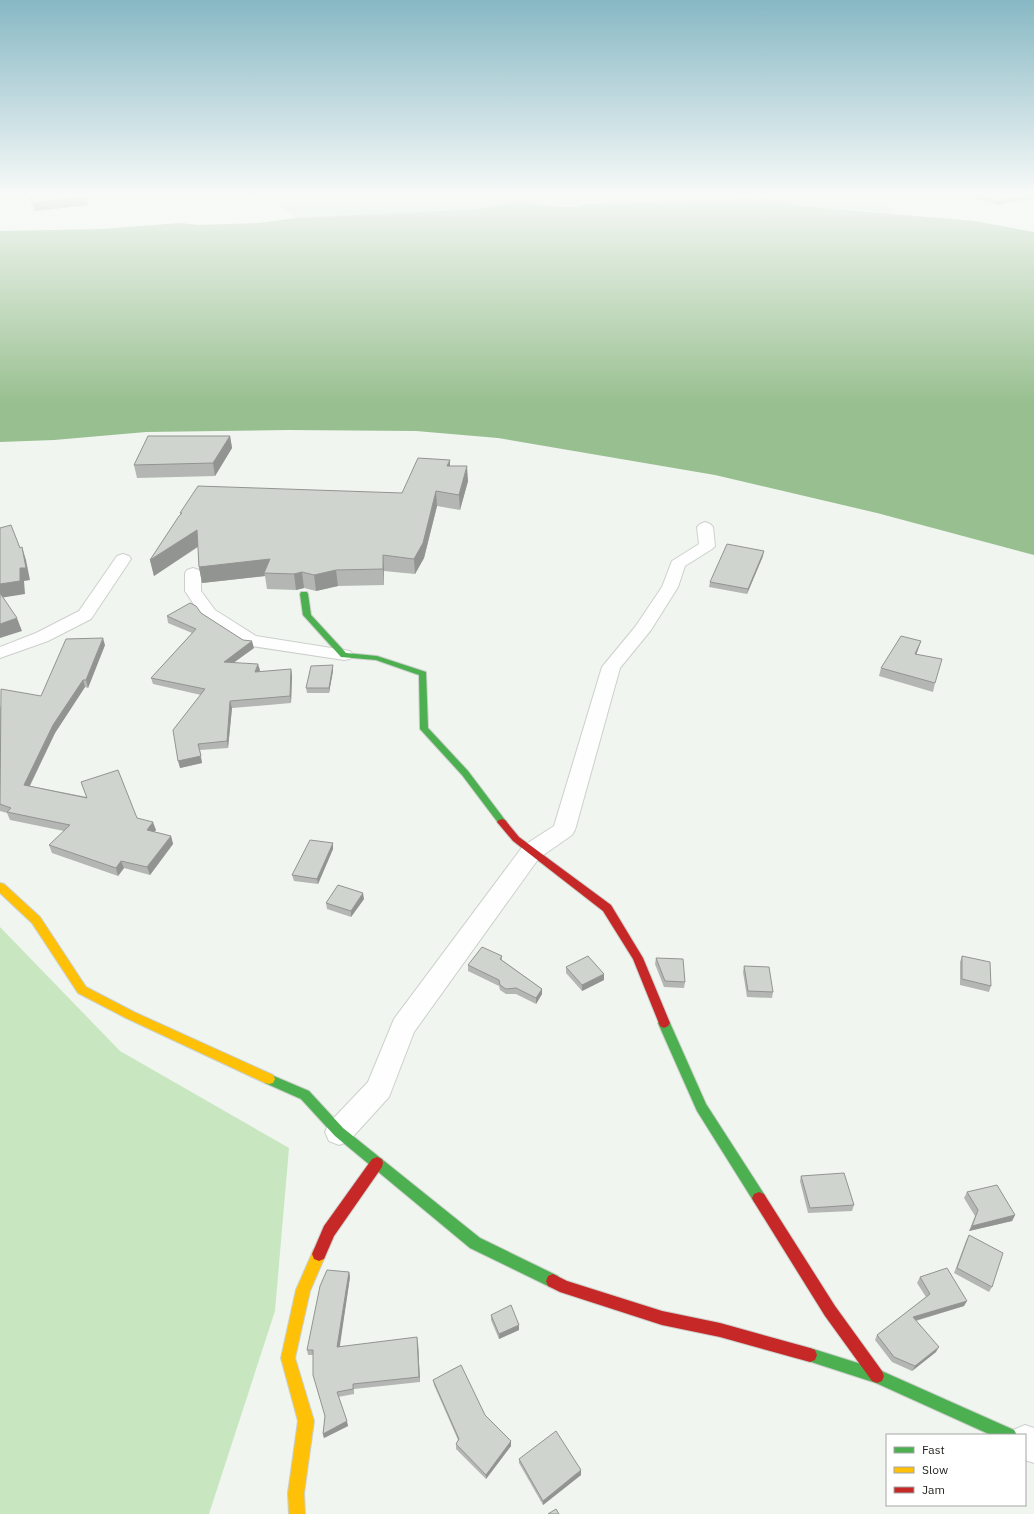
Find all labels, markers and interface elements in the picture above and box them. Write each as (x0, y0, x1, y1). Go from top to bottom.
legend (886, 1434, 1026, 1506)
text: Fast (922, 1442, 945, 1457)
text: Slow (922, 1462, 948, 1477)
text: Jam (922, 1482, 945, 1497)

